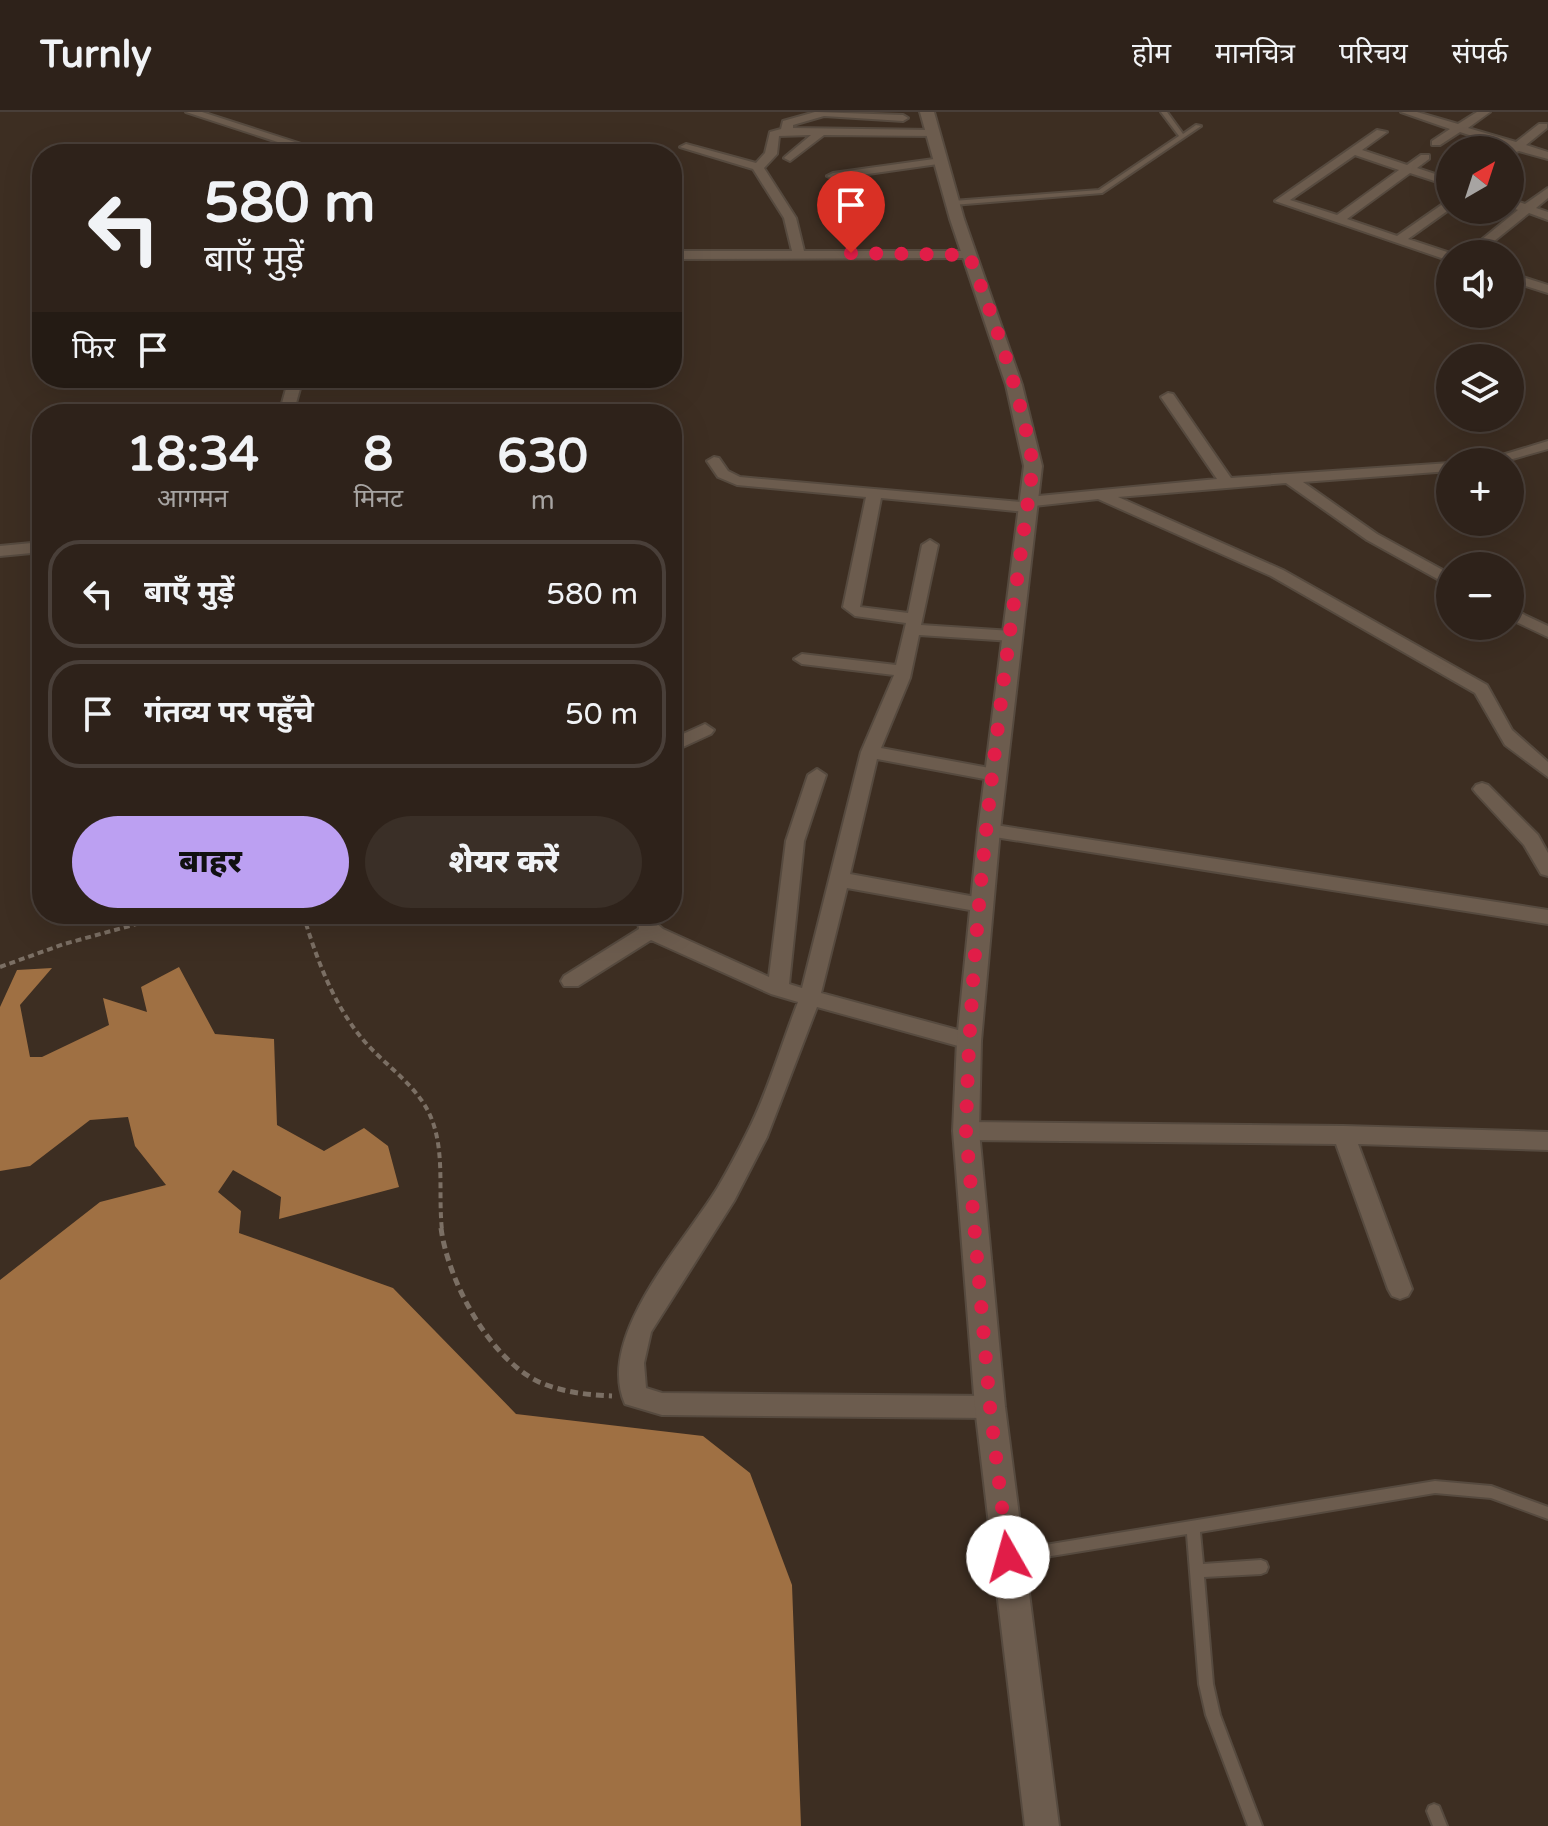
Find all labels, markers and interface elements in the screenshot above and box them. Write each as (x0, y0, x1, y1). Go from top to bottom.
text: Turnly (40, 32, 152, 78)
text: होम (1132, 37, 1171, 71)
text: मानचित्र (1215, 37, 1295, 71)
text: परिचय (1339, 37, 1408, 71)
text: संपर्क (1452, 37, 1508, 71)
north arrow (1436, 136, 1524, 224)
map controls (1436, 136, 1524, 640)
text: 580 m (204, 170, 375, 237)
pin (817, 171, 885, 253)
icon: left (72, 176, 176, 280)
icon: arrive (829, 183, 873, 227)
text: बाएँ मुड़ें (204, 238, 304, 281)
button: sound (1436, 240, 1524, 328)
icon: arrive (131, 328, 175, 372)
text: फिर (72, 330, 115, 367)
button: layers (1436, 344, 1524, 432)
text: 18:34 (126, 426, 259, 484)
text: 8 (363, 426, 393, 484)
text: 630 (497, 428, 588, 486)
button: + (1436, 448, 1524, 536)
text: आगमन (157, 483, 228, 514)
text: मिनट (353, 483, 403, 514)
text: m (531, 485, 555, 516)
button: − (1436, 552, 1524, 640)
icon: left (76, 572, 120, 616)
text: बाएँ मुड़ें (144, 574, 234, 611)
text: 580 m (546, 576, 638, 613)
icon: arrive (76, 692, 120, 736)
text: गंतव्य पर पहुँचे (144, 694, 314, 731)
text: 50 m (565, 696, 638, 733)
button: बाहर (72, 816, 349, 908)
button: शेयर करें (365, 816, 642, 908)
position arrow (966, 1515, 1050, 1599)

